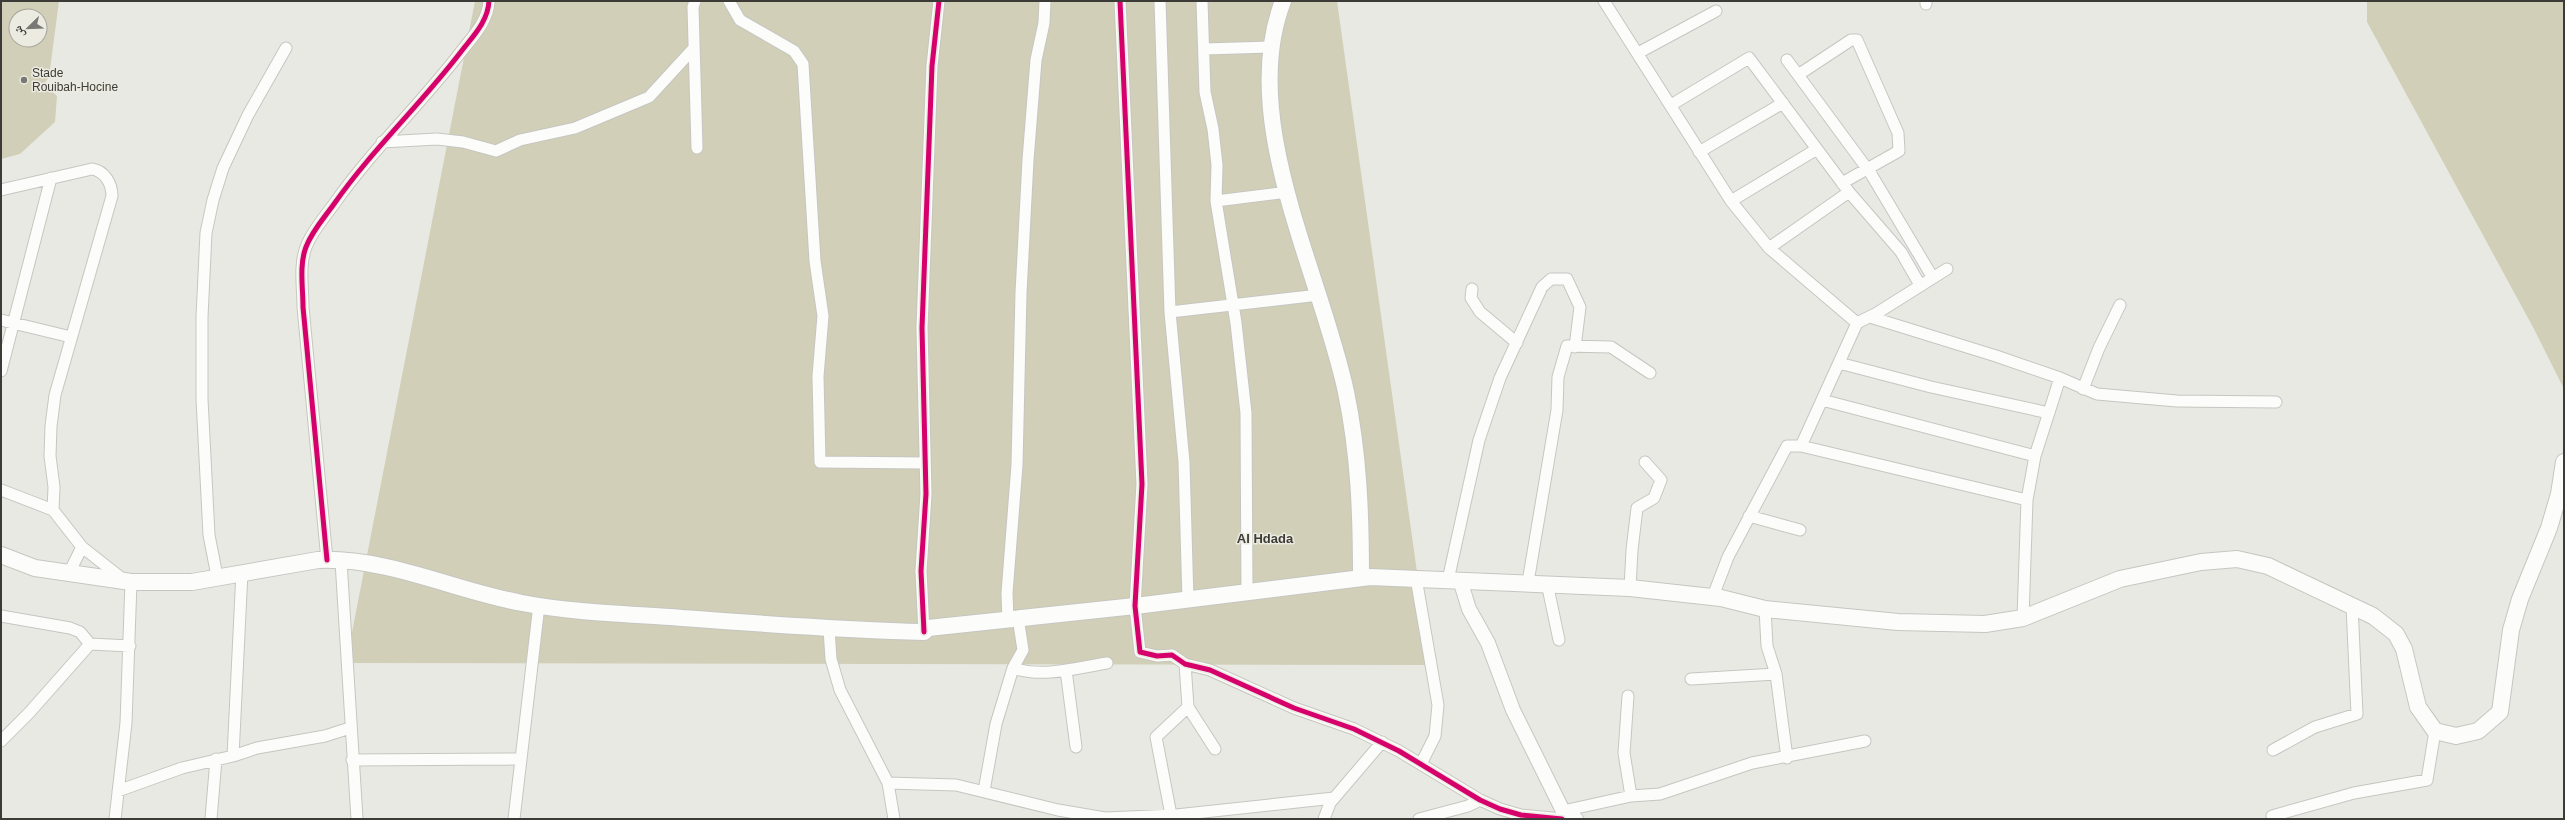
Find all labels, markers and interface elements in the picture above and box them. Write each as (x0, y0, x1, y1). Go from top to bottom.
north arrow (8, 8, 48, 48)
text: ش (11, 23, 28, 40)
place label: Stade Rouibah-Hocine (32, 66, 118, 94)
marker: Stade Rouibah-Hocine (19, 75, 29, 85)
district label: Al Hdada (1237, 531, 1294, 546)

